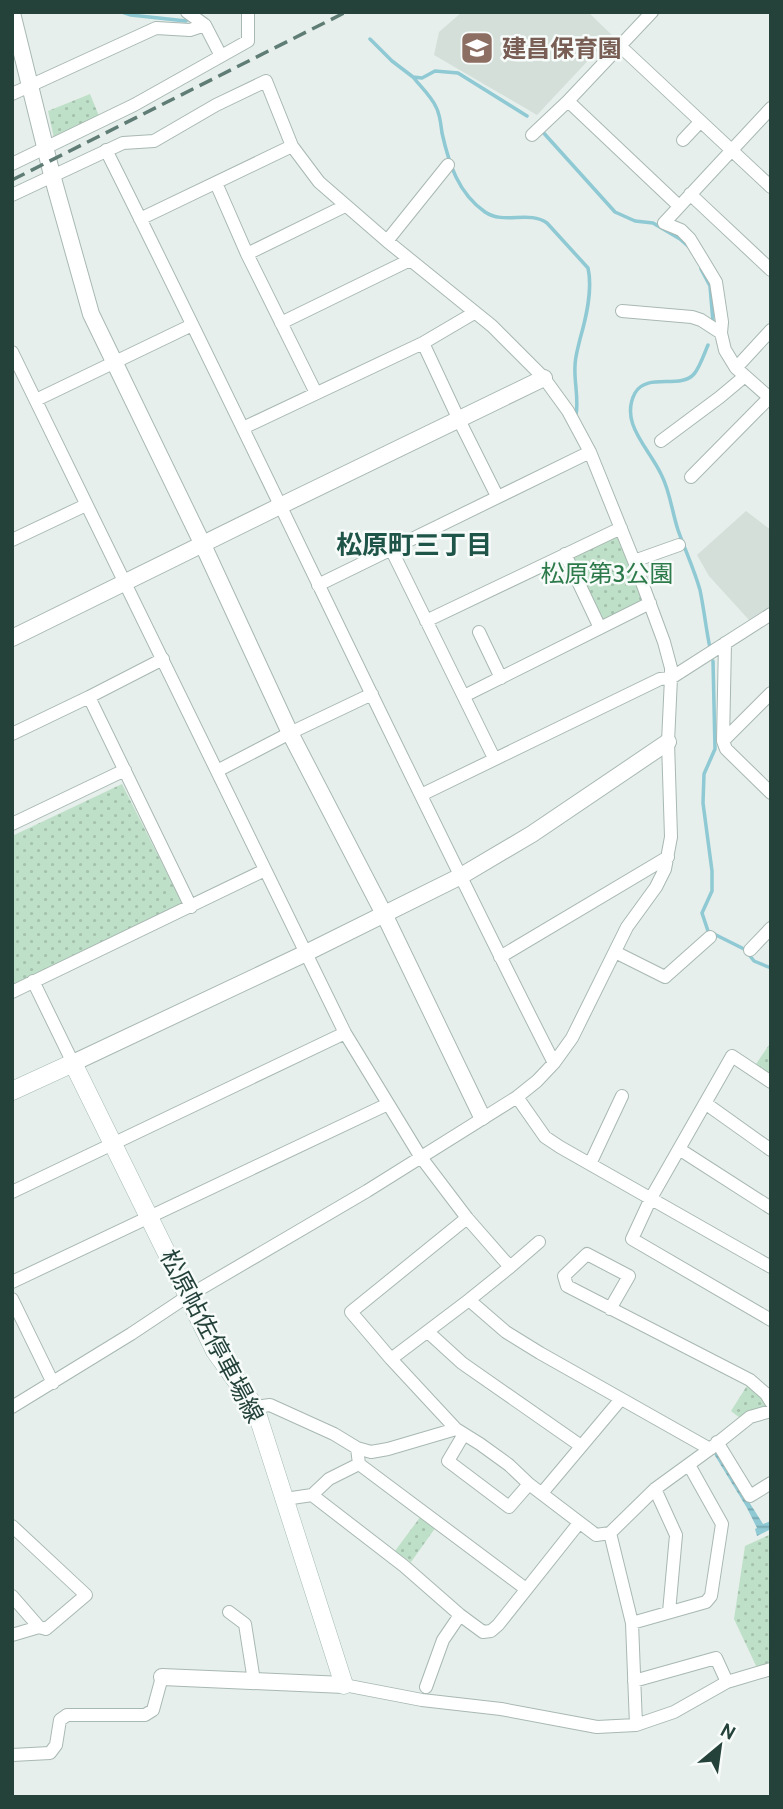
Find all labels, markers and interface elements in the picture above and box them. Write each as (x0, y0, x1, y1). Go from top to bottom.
school or university icon: 建昌保育園 (458, 29, 496, 67)
place label: 建昌保育園 (502, 34, 622, 63)
district label: 松原町三丁目 (336, 529, 492, 561)
park label: 松原第3公園 (541, 559, 673, 588)
street label: 松原帖佐停車場線 (154, 1244, 270, 1428)
north arrow (685, 1711, 755, 1781)
text: N (717, 1718, 739, 1745)

